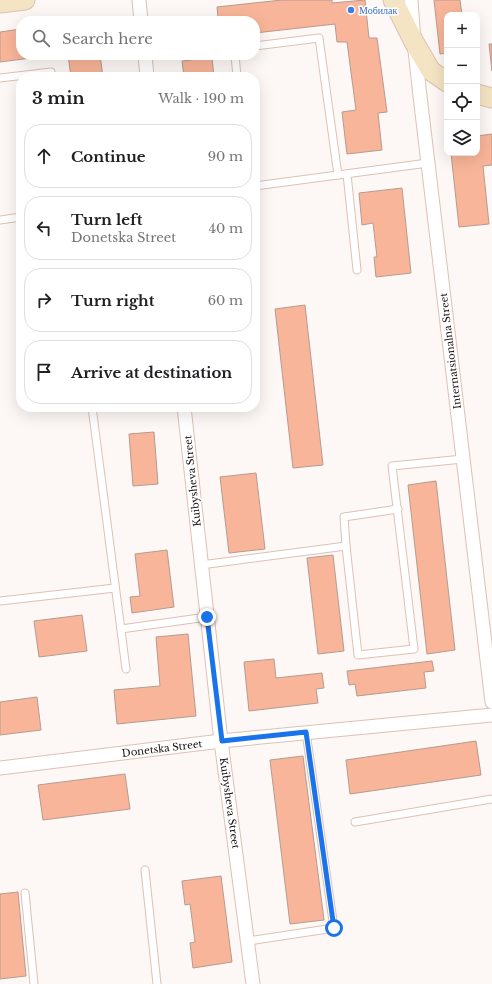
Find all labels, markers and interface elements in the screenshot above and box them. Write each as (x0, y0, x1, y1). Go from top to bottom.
place label: Мобилак (359, 4, 398, 17)
marker: Мобилак (346, 5, 356, 15)
map controls (444, 12, 480, 156)
button: + (444, 12, 480, 48)
search box (16, 16, 260, 60)
icon: search (30, 27, 52, 49)
text: Search here (62, 29, 153, 48)
button: − (444, 48, 480, 84)
button: locate (444, 84, 480, 120)
text: 3 min (32, 88, 85, 109)
text: Walk · 190 m (158, 90, 244, 107)
button: layers (444, 120, 480, 156)
icon: ahead (33, 145, 55, 167)
text: Continue (71, 147, 146, 166)
text: 90 m (208, 148, 243, 165)
text: Turn left (71, 210, 142, 229)
icon: left (33, 217, 55, 239)
text: 40 m (208, 220, 243, 237)
text: Donetska Street (71, 229, 176, 246)
icon: right (33, 289, 55, 311)
text: Turn right (71, 291, 154, 310)
text: 60 m (208, 292, 243, 309)
street label: Internatsionalna Street (437, 292, 464, 410)
icon: arrive (33, 361, 55, 383)
text: Arrive at destination (71, 363, 232, 382)
street label: Kuibysheva Street (181, 434, 204, 527)
route end (198, 608, 216, 626)
street label: Donetska Street (121, 737, 203, 760)
street label: Kuibysheva Street (217, 757, 242, 850)
route start (325, 919, 343, 937)

